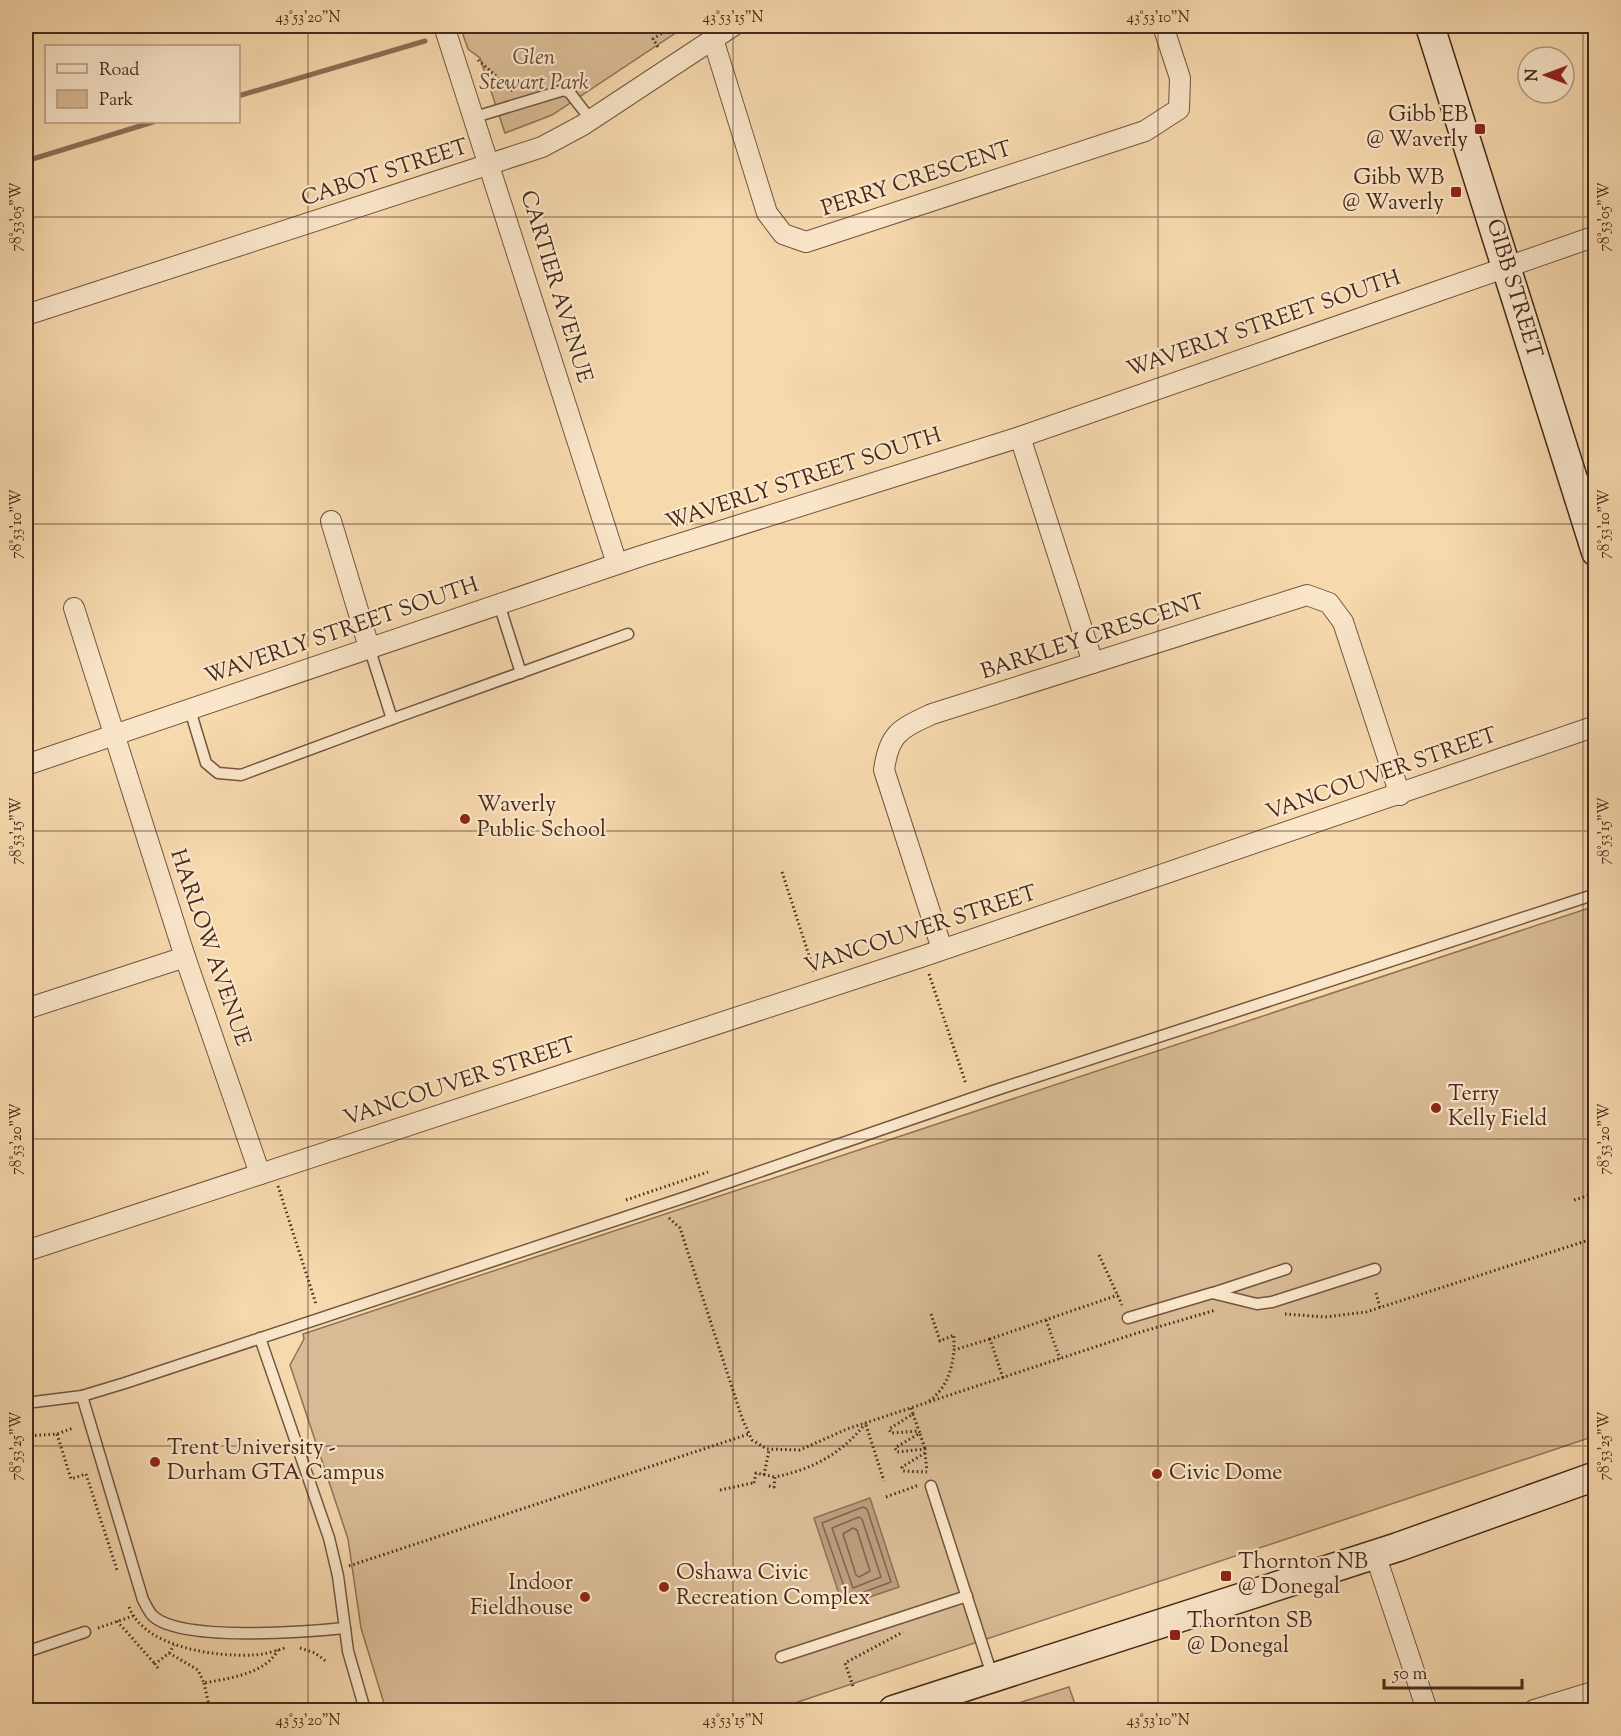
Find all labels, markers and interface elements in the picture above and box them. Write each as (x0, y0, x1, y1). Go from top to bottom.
text: 43°53'20"N (275, 8, 341, 29)
text: 43°53'15"N (702, 8, 764, 29)
text: 43°53'10"N (1126, 8, 1190, 29)
park label: Glen Stewart Park (479, 43, 589, 100)
legend (45, 45, 240, 123)
north arrow (1516, 45, 1576, 105)
text: Road (99, 58, 139, 84)
text: N (1522, 68, 1545, 81)
text: Park (99, 88, 134, 114)
place label: Gibb EB @ Waverly (1366, 100, 1468, 157)
marker: Gibb EB @ Waverly (1473, 122, 1487, 136)
street label: CABOT STREET (297, 132, 473, 216)
street label: PERRY CRESCENT (818, 134, 1017, 226)
place label: Gibb WB @ Waverly (1342, 163, 1444, 220)
text: 78°53'05"W (7, 182, 28, 252)
text: 78°53'05"W (1595, 182, 1616, 252)
marker: Gibb WB @ Waverly (1449, 185, 1463, 199)
street label: CARTIER AVENUE (511, 187, 599, 387)
street label: GIBB STREET (1477, 215, 1550, 363)
street label: WAVERLY STREET SOUTH (1123, 263, 1405, 387)
street label: WAVERLY STREET SOUTH (662, 420, 946, 540)
text: 78°53'10"W (7, 489, 28, 559)
text: 78°53'10"W (1595, 489, 1616, 559)
street label: WAVERLY STREET SOUTH (201, 570, 483, 694)
street label: BARKLEY CRESCENT (977, 587, 1210, 689)
street label: VANCOUVER STREET (1262, 720, 1502, 830)
place label: Waverly Public School (477, 790, 606, 847)
text: 78°53'15"W (7, 797, 28, 865)
text: 78°53'15"W (1595, 797, 1616, 865)
marker: Waverly Public School (458, 812, 472, 826)
street label: HARLOW AVENUE (160, 845, 258, 1051)
street label: VANCOUVER STREET (801, 878, 1042, 984)
street label: VANCOUVER STREET (340, 1030, 581, 1136)
place label: Terry Kelly Field (1448, 1079, 1547, 1136)
marker: Terry Kelly Field (1429, 1101, 1443, 1115)
text: 78°53'20"W (7, 1103, 28, 1175)
text: 78°53'20"W (1595, 1103, 1616, 1175)
text: 78°53'25"W (7, 1411, 28, 1481)
text: 78°53'25"W (1595, 1411, 1616, 1481)
place label: Trent University - Durham GTA Campus (167, 1433, 384, 1490)
marker: Trent University - Durham GTA Campus (148, 1455, 162, 1469)
place label: Civic Dome (1169, 1458, 1283, 1490)
marker: Civic Dome (1150, 1467, 1164, 1481)
place label: Thornton NB @ Donegal (1238, 1547, 1368, 1604)
place label: Oshawa Civic Recreation Complex (676, 1558, 870, 1615)
place label: Indoor Fieldhouse (470, 1568, 573, 1625)
marker: Thornton NB @ Donegal (1219, 1569, 1233, 1583)
marker: Oshawa Civic Recreation Complex (657, 1580, 671, 1594)
marker: Indoor Fieldhouse (578, 1590, 592, 1604)
place label: Thornton SB @ Donegal (1187, 1606, 1313, 1663)
marker: Thornton SB @ Donegal (1168, 1628, 1182, 1642)
scale bar (1384, 1652, 1522, 1690)
text: 50 m (1392, 1662, 1428, 1688)
text: 43°53'20"N (275, 1711, 341, 1732)
text: 43°53'15"N (702, 1711, 764, 1732)
text: 43°53'10"N (1126, 1711, 1190, 1732)

